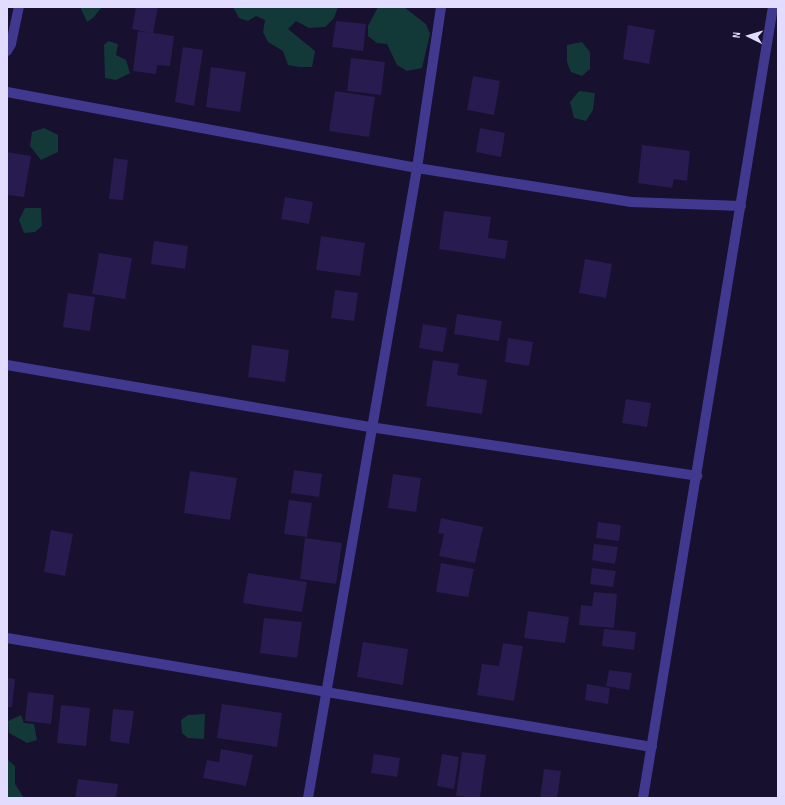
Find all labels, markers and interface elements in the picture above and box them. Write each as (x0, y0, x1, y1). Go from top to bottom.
north arrow (729, 16, 769, 56)
text: N (730, 31, 743, 38)

